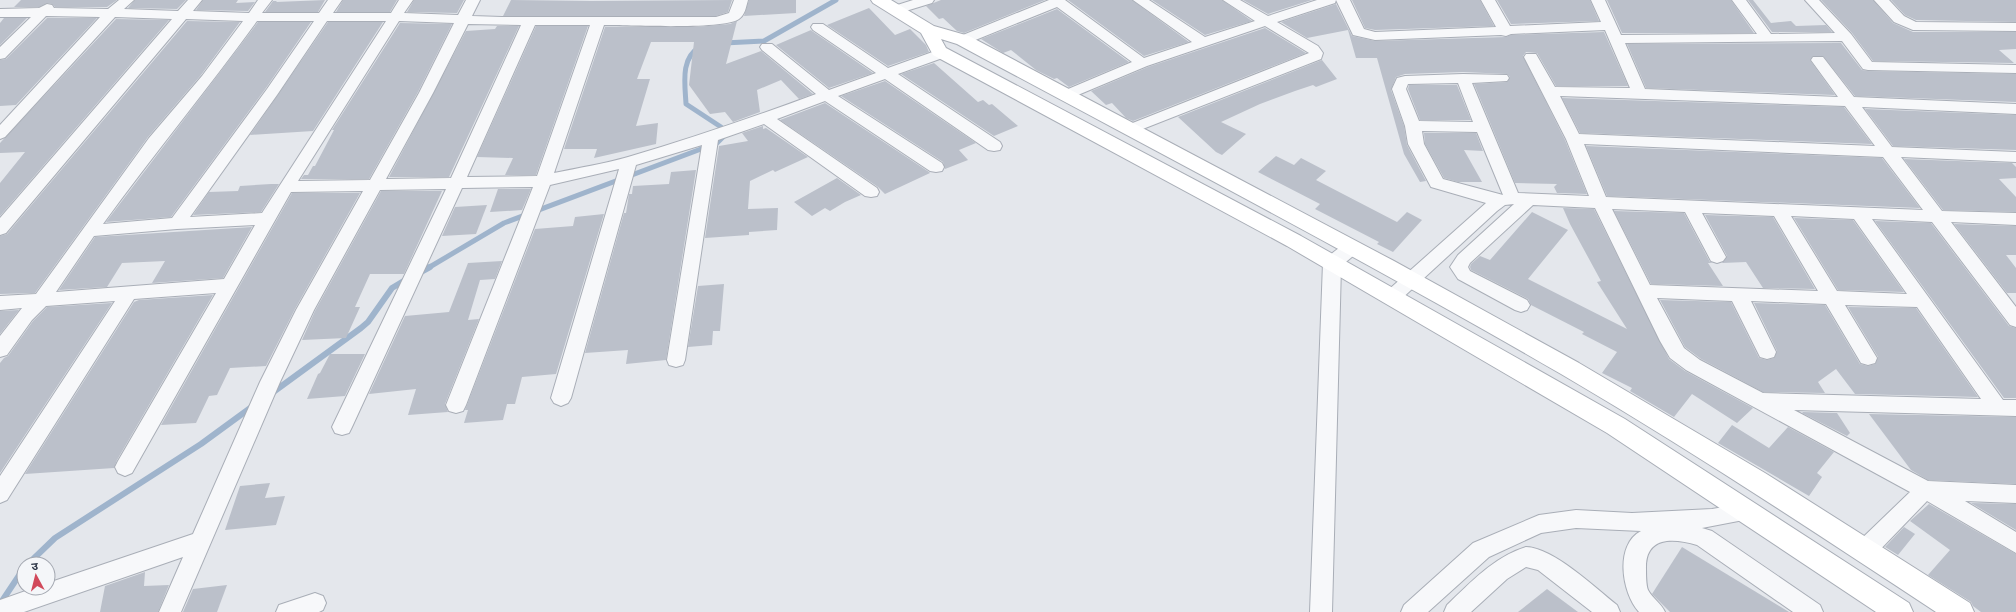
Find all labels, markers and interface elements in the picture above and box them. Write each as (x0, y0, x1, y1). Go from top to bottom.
north arrow (16, 556, 56, 596)
text: उ (31, 560, 39, 573)

